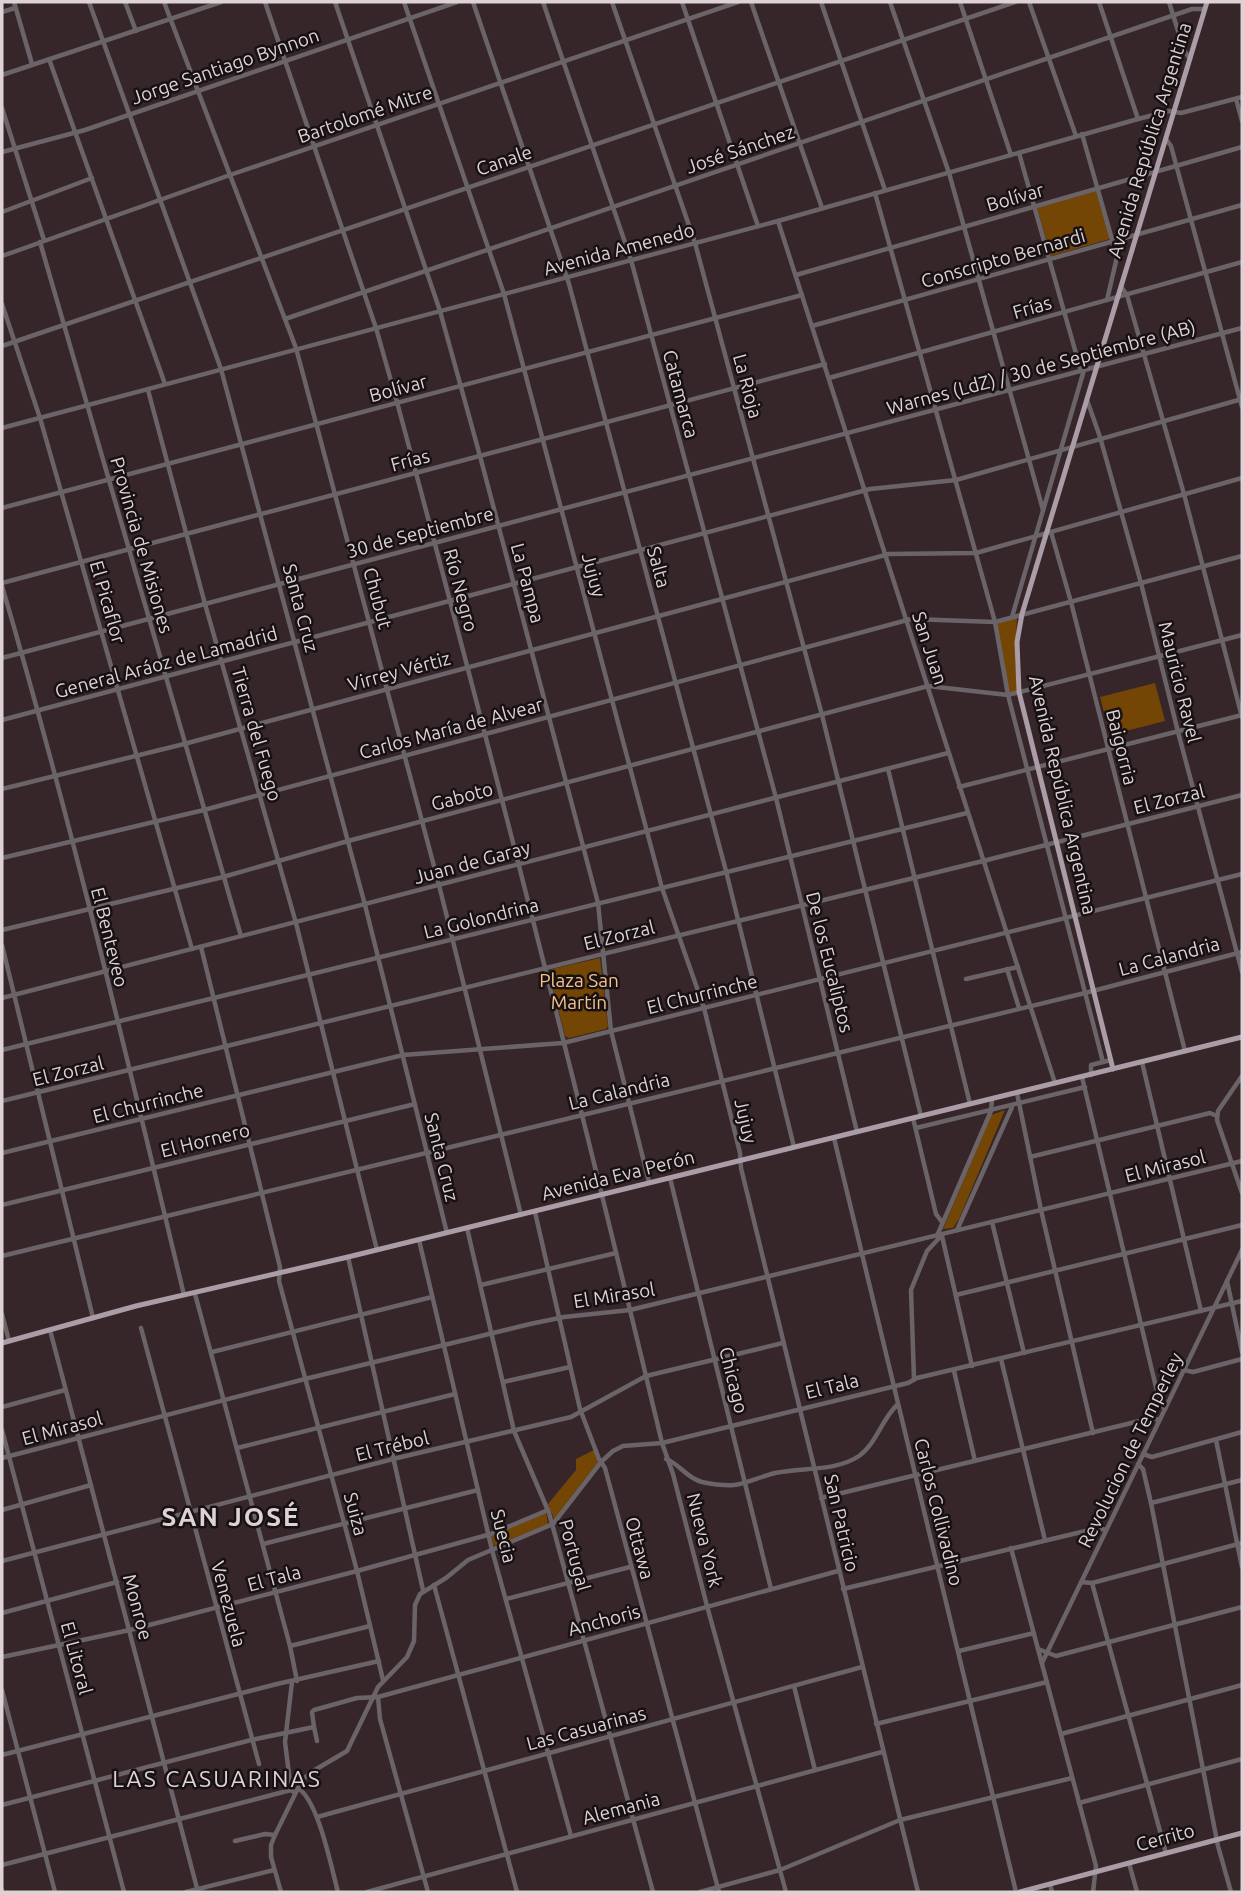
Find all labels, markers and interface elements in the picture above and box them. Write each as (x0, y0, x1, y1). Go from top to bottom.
street label: Avenida República Argentina (1103, 20, 1195, 260)
street label: Jorge Santiago Bynnon (128, 24, 322, 108)
street label: Bartolomé Mitre (295, 81, 435, 147)
street label: José Sánchez (683, 120, 797, 178)
street label: Canale (473, 140, 535, 180)
street label: Bolívar (984, 178, 1046, 216)
street label: Avenida Amenedo (541, 218, 697, 280)
street label: Conscripto Bernardi (918, 224, 1088, 292)
street label: Frías (1010, 291, 1054, 323)
street label: Warnes (LdZ) / 30 de Septiembre (AB) (884, 315, 1198, 419)
street label: Catamarca (659, 347, 703, 441)
street label: La Rioja (729, 351, 767, 421)
street label: Bolívar (367, 370, 429, 406)
street label: Frías (388, 444, 432, 476)
street label: Provincia de Misiones (106, 454, 178, 636)
street label: 30 de Septiembre (344, 502, 496, 562)
street label: La Pampa (507, 541, 549, 625)
street label: Salta (643, 544, 675, 590)
street label: Río Negro (439, 546, 483, 634)
street label: Jujuy (578, 551, 610, 599)
street label: El Picaflor (86, 558, 130, 646)
street label: Santa Cruz (279, 561, 323, 655)
street label: Chubut (359, 565, 397, 632)
street label: San Juan (908, 609, 952, 687)
street label: Mauricio Ravel (1154, 619, 1206, 745)
street label: General Aráoz de Lamadrid (52, 622, 280, 702)
street label: Virrey Vértiz (345, 647, 453, 695)
street label: Tierra del Fuego (227, 664, 287, 804)
street label: Avenida República Argentina (1025, 673, 1101, 917)
street label: Carlos María de Alvear (357, 693, 545, 763)
street label: Baigorria (1102, 707, 1142, 787)
street label: Gaboto (429, 777, 495, 815)
street label: El Zorzal (1131, 780, 1207, 818)
street label: Juan de Garay (411, 836, 533, 888)
street label: El Benteveo (87, 885, 133, 989)
street label: De los Eucaliptos (802, 889, 858, 1035)
street label: La Golondrina (421, 893, 541, 943)
street label: El Zorzal (581, 916, 657, 954)
street label: La Calandria (1116, 932, 1222, 980)
park label: Plaza San Martín (539, 969, 619, 1013)
street label: El Churrinche (644, 970, 760, 1018)
street label: El Zorzal (30, 1052, 106, 1090)
street label: La Calandria (566, 1068, 672, 1114)
street label: El Churrinche (90, 1079, 206, 1127)
street label: Jujuy (730, 1097, 762, 1145)
street label: Santa Cruz (420, 1110, 464, 1204)
street label: El Hornero (158, 1118, 252, 1162)
street label: Avenida Eva Perón (539, 1145, 697, 1205)
street label: El Mirasol (1122, 1145, 1208, 1187)
street label: El Mirasol (572, 1278, 656, 1312)
street label: Chicago (715, 1344, 753, 1416)
street label: Revolucion de Temperley (1073, 1349, 1187, 1551)
street label: El Tala (803, 1369, 861, 1403)
street label: El Mirasol (19, 1407, 105, 1449)
street label: El Trébol (353, 1426, 431, 1466)
street label: Carlos Collivadino (910, 1436, 968, 1588)
street label: San Patricio (820, 1472, 864, 1574)
street label: Suiza (340, 1490, 372, 1538)
street label: Nueva York (683, 1491, 727, 1590)
district label: SAN JOSÉ (162, 1501, 300, 1531)
street label: Suecia (487, 1507, 521, 1565)
street label: Ottawa (621, 1514, 659, 1582)
street label: Portugal (555, 1517, 595, 1593)
street label: Venezuela (207, 1559, 251, 1649)
street label: El Tala (245, 1560, 303, 1596)
street label: Monroe (119, 1572, 157, 1642)
street label: Anchoris (565, 1600, 643, 1640)
street label: El Litoral (57, 1619, 97, 1697)
street label: Las Casuarinas (524, 1701, 648, 1755)
district label: LAS CASUARINAS (112, 1766, 322, 1791)
street label: Alemania (580, 1787, 662, 1829)
street label: Cerrito (1133, 1819, 1197, 1855)

